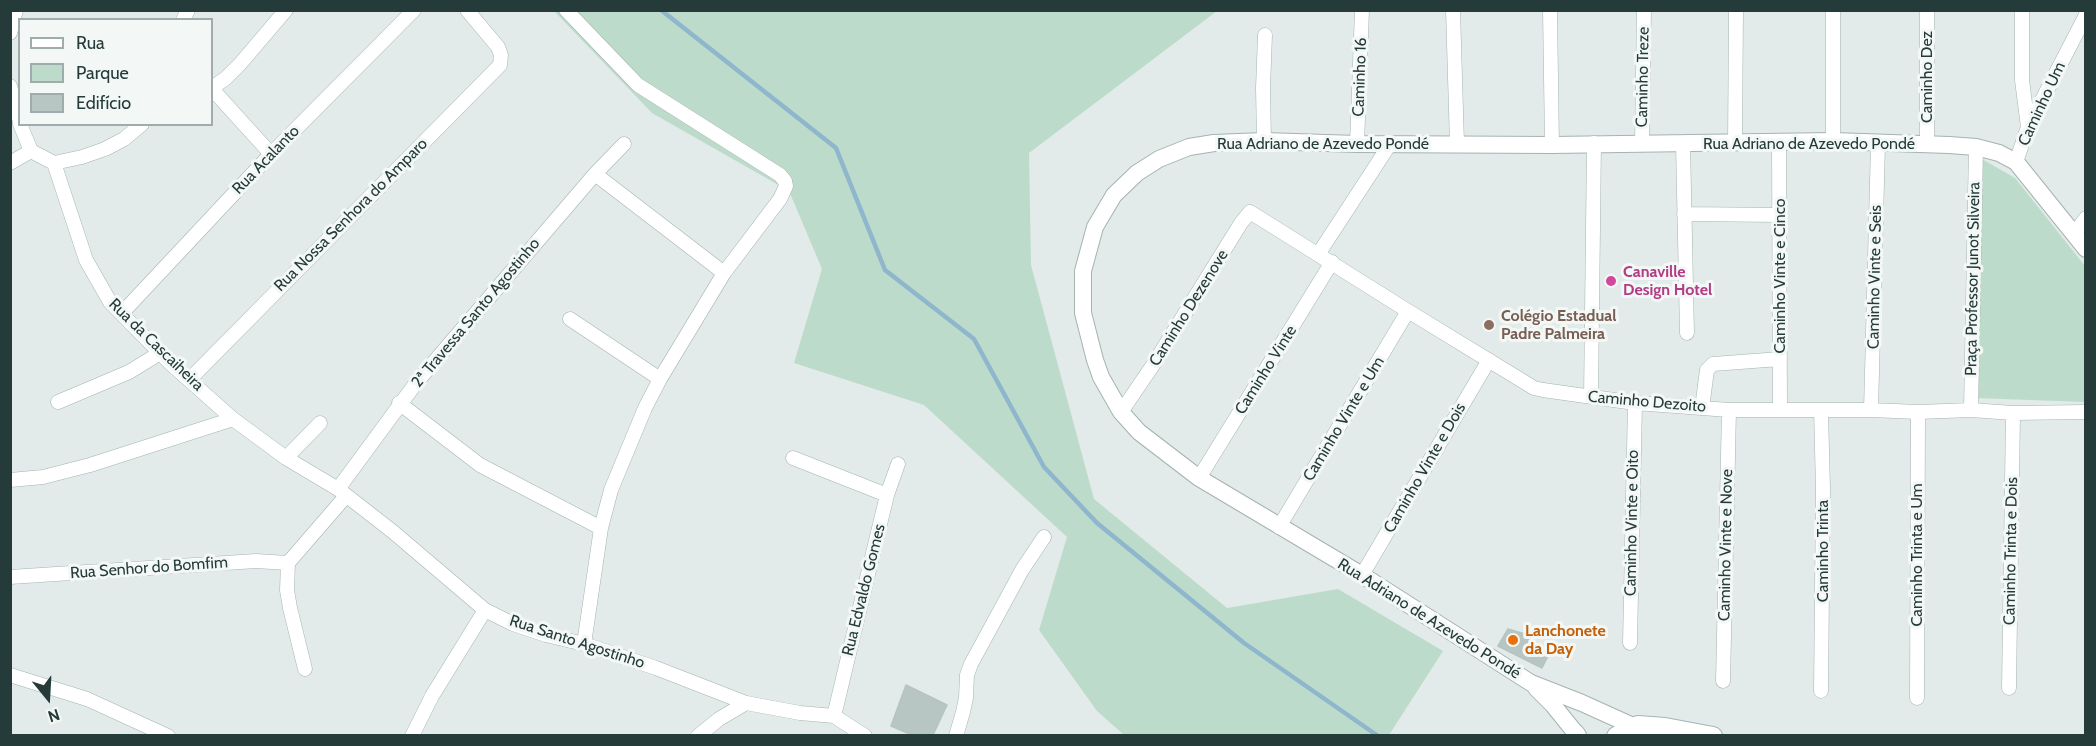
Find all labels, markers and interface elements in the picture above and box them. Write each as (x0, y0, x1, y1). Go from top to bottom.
legend (18, 18, 213, 126)
street label: Caminho Treze (1633, 26, 1653, 128)
street label: Caminho Dez (1917, 31, 1937, 123)
text: Rua (76, 32, 105, 54)
street label: Caminho 16 (1349, 37, 1371, 117)
street label: Caminho Um (2014, 59, 2070, 149)
text: Parque (76, 62, 129, 84)
text: Edifício (76, 92, 131, 114)
street label: Rua Acalanto (228, 122, 304, 198)
street label: Rua Nossa Senhora do Amparo (270, 134, 432, 296)
street label: Rua Adriano de Azevedo Pondé (1217, 134, 1429, 154)
street label: Rua Adriano de Azevedo Pondé (1703, 134, 1915, 154)
street label: Praça Professor Junot Silveira (1962, 182, 1984, 376)
street label: Caminho Vinte e Cinco (1770, 198, 1790, 354)
street label: Caminho Vinte e Seis (1864, 205, 1886, 349)
street label: 2ª Travessa Santo Agostinho (408, 234, 544, 392)
street label: Caminho Dezenove (1145, 246, 1233, 370)
place label: Canaville Design Hotel (1623, 262, 1712, 300)
marker: Canaville Design Hotel (1604, 274, 1618, 288)
street label: Rua da Cascaiheira (104, 295, 208, 395)
place label: Colégio Estadual Padre Palmeira (1501, 306, 1616, 344)
marker: Colégio Estadual Padre Palmeira (1482, 318, 1496, 332)
street label: Caminho Vinte (1231, 322, 1301, 418)
street label: Caminho Vinte e Um (1299, 353, 1389, 485)
street label: Caminho Dezoito (1587, 387, 1707, 417)
street label: Caminho Vinte e Dois (1380, 400, 1470, 536)
street label: Caminho Vinte e Oito (1621, 450, 1643, 596)
street label: Caminho Vinte e Nove (1715, 469, 1737, 621)
street label: Caminho Trinta e Dois (2000, 477, 2022, 625)
street label: Caminho Trinta e Um (1907, 483, 1927, 627)
street label: Caminho Trinta (1813, 500, 1833, 602)
street label: Rua Edvaldo Gomes (838, 522, 890, 658)
street label: Rua Senhor do Bomfim (70, 553, 228, 583)
street label: Rua Adriano de Azevedo Pondé (1334, 555, 1524, 683)
street label: Rua Santo Agostinho (507, 611, 647, 673)
place label: Lanchonete da Day (1525, 621, 1606, 659)
marker: Lanchonete da Day (1506, 633, 1520, 647)
north arrow (18, 668, 78, 728)
text: N (45, 705, 62, 726)

